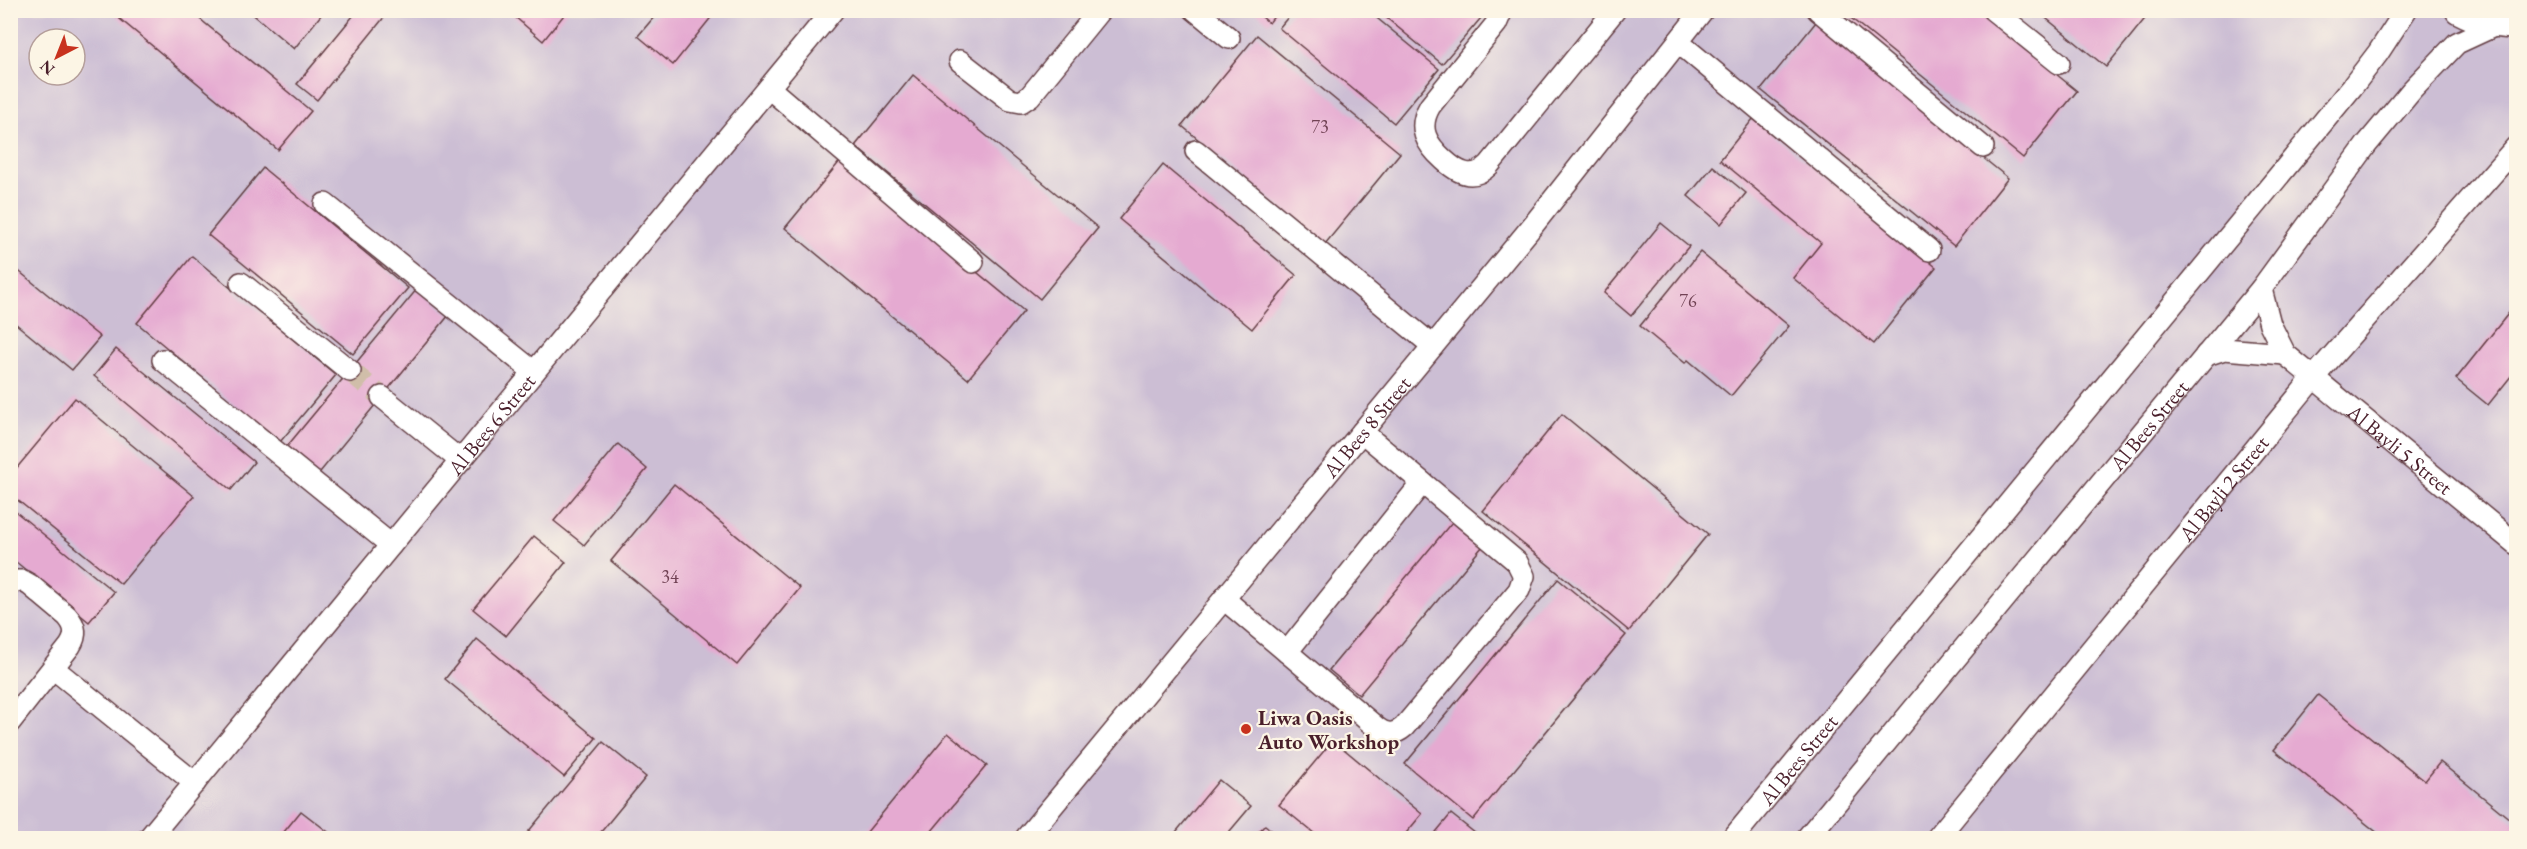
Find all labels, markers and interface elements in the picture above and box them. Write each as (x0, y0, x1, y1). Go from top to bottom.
north arrow (27, 27, 87, 87)
text: N (35, 56, 59, 80)
house number: 73 (1311, 115, 1329, 138)
house number: 76 (1679, 289, 1697, 312)
street label: Al Bees 6 Street (441, 367, 541, 481)
street label: Al Bees 8 Street (1316, 370, 1417, 484)
street label: Al Bees Street (2103, 374, 2194, 477)
street label: Al Bayli 5 Street (2341, 397, 2459, 500)
street label: Al Bayli 2 Street (2171, 430, 2274, 547)
house number: 34 (661, 565, 679, 588)
place label: Liwa Oasis Auto Workshop (1257, 704, 1399, 755)
street label: Al Bees Street (1752, 708, 1843, 811)
marker: Liwa Oasis Auto Workshop (1239, 722, 1253, 736)

